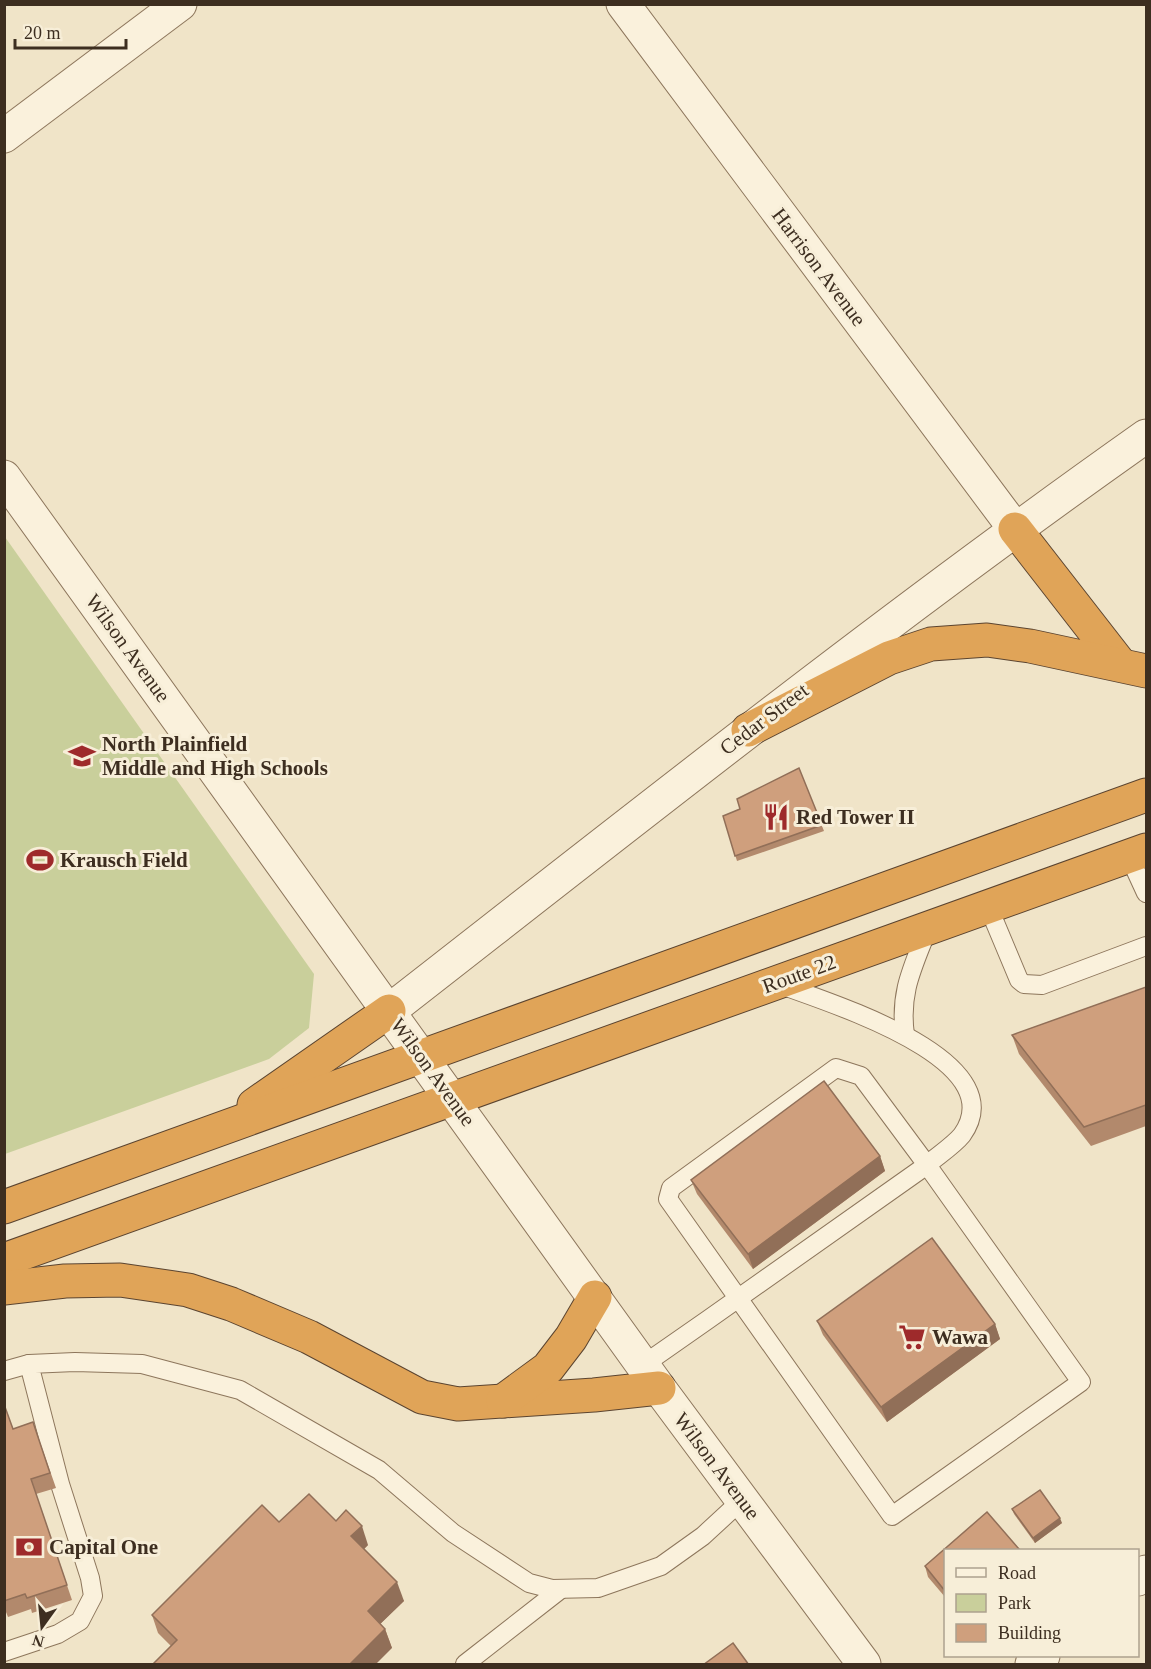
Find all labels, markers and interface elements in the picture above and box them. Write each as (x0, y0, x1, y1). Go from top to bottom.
scale bar (15, 12, 126, 50)
text: 20 m (24, 23, 61, 43)
street label: Harrison Avenue (767, 203, 871, 331)
street label: Wilson Avenue (81, 589, 175, 707)
street label: Cedar Street (715, 678, 813, 760)
place label: North Plainfield Middle and High Schools (102, 732, 328, 780)
school or university icon: North Plainfield Middle and High Schools (67, 741, 97, 771)
restaurant icon: Red Tower II (761, 802, 791, 832)
place label: Red Tower II (796, 805, 915, 829)
sports icon: Krausch Field (25, 845, 55, 875)
place label: Krausch Field (60, 848, 188, 872)
street label: Route 22 (759, 950, 839, 998)
street label: Wilson Avenue (386, 1013, 480, 1131)
supermarket icon: Wawa (897, 1322, 927, 1352)
place label: Wawa (932, 1325, 989, 1349)
street label: Wilson Avenue (669, 1408, 765, 1524)
bank icon: Capital One (14, 1532, 44, 1562)
place label: Capital One (49, 1535, 158, 1559)
legend (944, 1549, 1139, 1657)
text: Road (998, 1563, 1036, 1583)
text: Park (998, 1593, 1031, 1613)
north arrow (12, 1597, 72, 1657)
text: Building (998, 1623, 1061, 1643)
text: N (30, 1631, 46, 1651)

